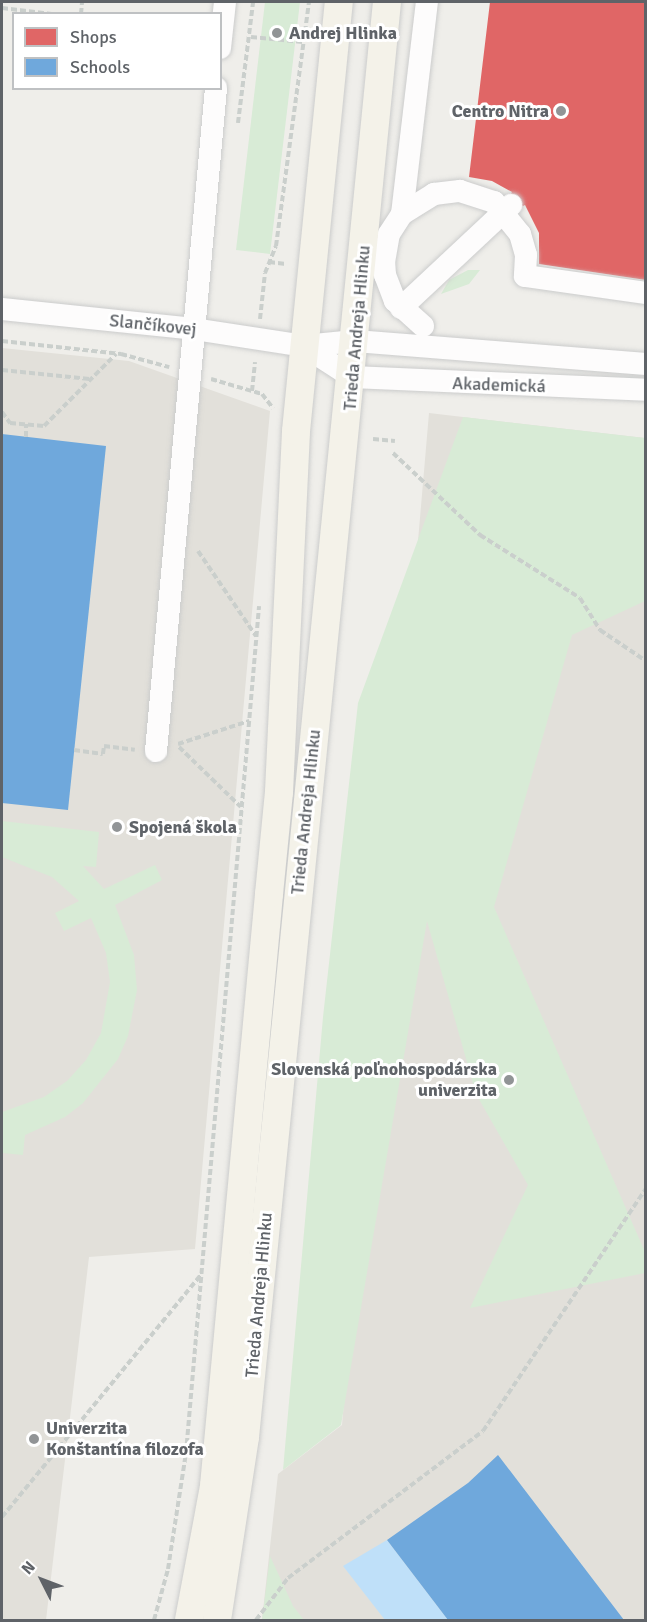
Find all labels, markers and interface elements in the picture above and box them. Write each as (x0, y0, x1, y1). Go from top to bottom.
legend (12, 12, 222, 90)
place label: Andrej Hlinka (289, 22, 397, 44)
text: Shops (70, 26, 117, 48)
marker: Andrej Hlinka (270, 26, 284, 40)
text: Schools (70, 56, 130, 78)
place label: Centro Nitra (452, 100, 549, 122)
marker: Centro Nitra (554, 104, 568, 118)
street label: Trieda Andreja Hlinku (339, 244, 375, 412)
street label: Slančíkovej (108, 310, 198, 340)
street label: Akademická (452, 373, 546, 397)
street label: Trieda Andreja Hlinku (287, 728, 325, 896)
place label: Spojená škola (129, 816, 237, 838)
marker: Spojená škola (110, 820, 124, 834)
place label: Slovenská poľnohospodárska univerzita (271, 1059, 497, 1102)
marker: Slovenská poľnohospodárska univerzita (502, 1073, 516, 1087)
street label: Trieda Andreja Hlinku (241, 1211, 277, 1379)
place label: Univerzita Konštantína filozofa (46, 1418, 204, 1460)
marker: Univerzita Konštantína filozofa (27, 1432, 41, 1446)
north arrow (12, 1550, 72, 1610)
text: N (17, 1557, 40, 1579)

